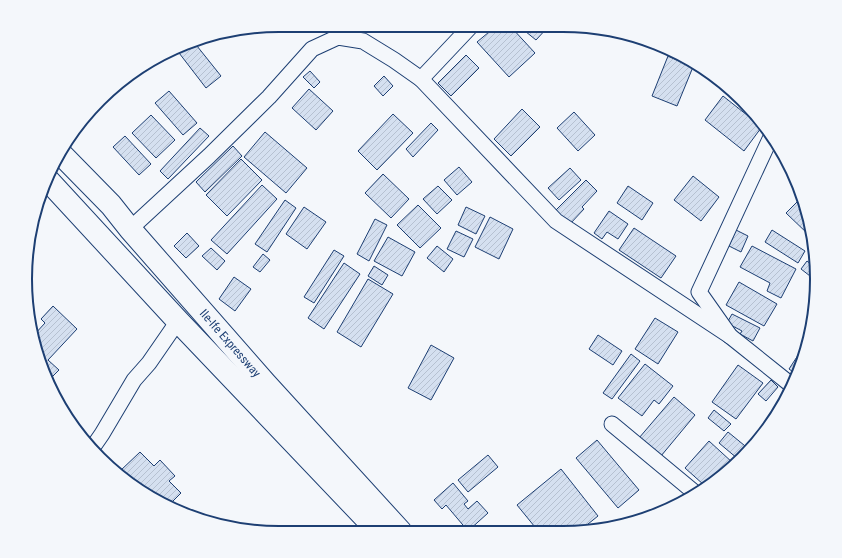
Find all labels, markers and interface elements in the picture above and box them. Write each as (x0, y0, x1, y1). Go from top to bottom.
street label: Ile-Ife Expressway (197, 307, 264, 380)

